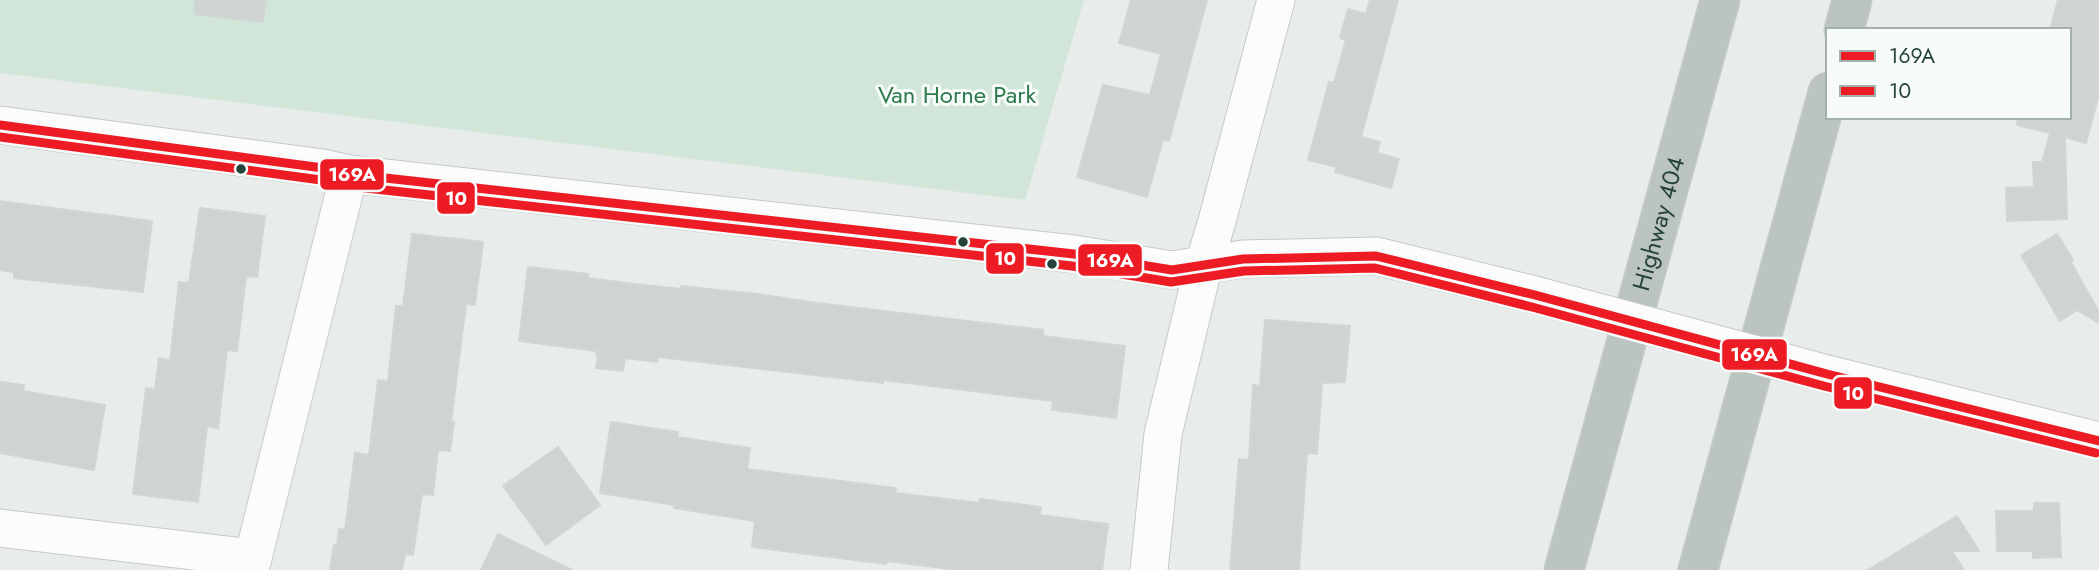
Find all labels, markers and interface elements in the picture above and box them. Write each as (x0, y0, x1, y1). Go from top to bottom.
legend (1826, 28, 2071, 119)
text: 169A (1889, 41, 1935, 71)
text: 10 (1889, 76, 1911, 106)
park label: Van Horne Park (878, 77, 1037, 112)
street label: Highway 404 (1623, 153, 1693, 295)
line badge: 169A (319, 158, 385, 191)
text: 169A (328, 161, 376, 188)
unlabelled marker (234, 162, 248, 176)
line badge: 10 (436, 181, 476, 215)
text: 10 (445, 185, 467, 212)
unlabelled marker (956, 235, 970, 249)
line badge: 10 (985, 242, 1025, 275)
line badge: 169A (1077, 243, 1143, 277)
text: 10 (994, 245, 1016, 272)
text: 169A (1086, 247, 1134, 274)
unlabelled marker (1045, 257, 1059, 271)
line badge: 169A (1721, 338, 1788, 371)
text: 169A (1730, 341, 1778, 368)
line badge: 10 (1833, 376, 1873, 410)
text: 10 (1842, 380, 1864, 407)

